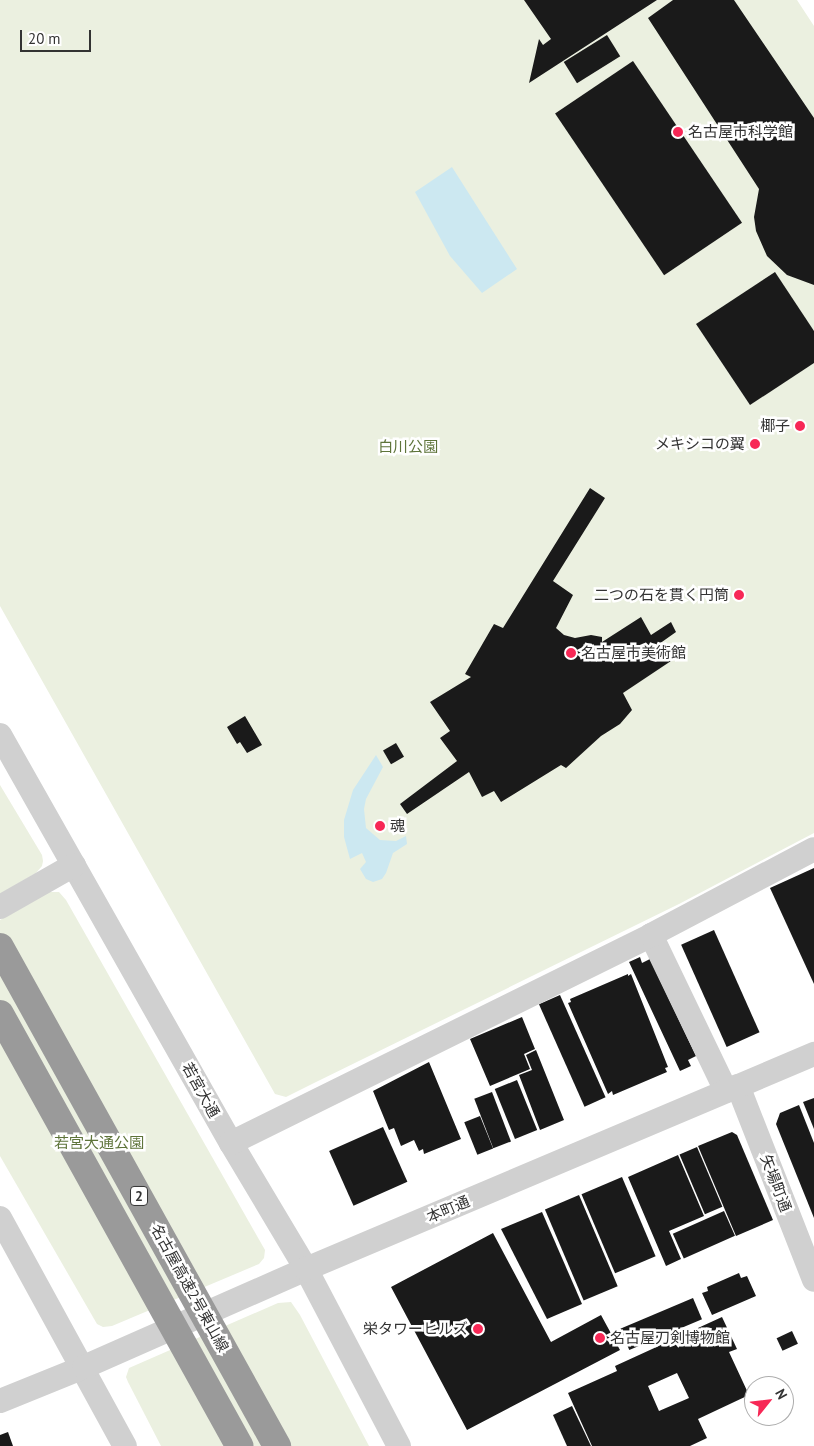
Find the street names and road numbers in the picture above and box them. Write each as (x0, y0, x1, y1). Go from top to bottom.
street label: 若宮大通 (179, 1059, 223, 1121)
street label: 矢場町通 (757, 1152, 795, 1214)
road number: 2 (129, 1184, 149, 1208)
street label: 本町通 (424, 1192, 472, 1226)
street label: 名古屋高速2号東山線 (147, 1221, 233, 1355)

